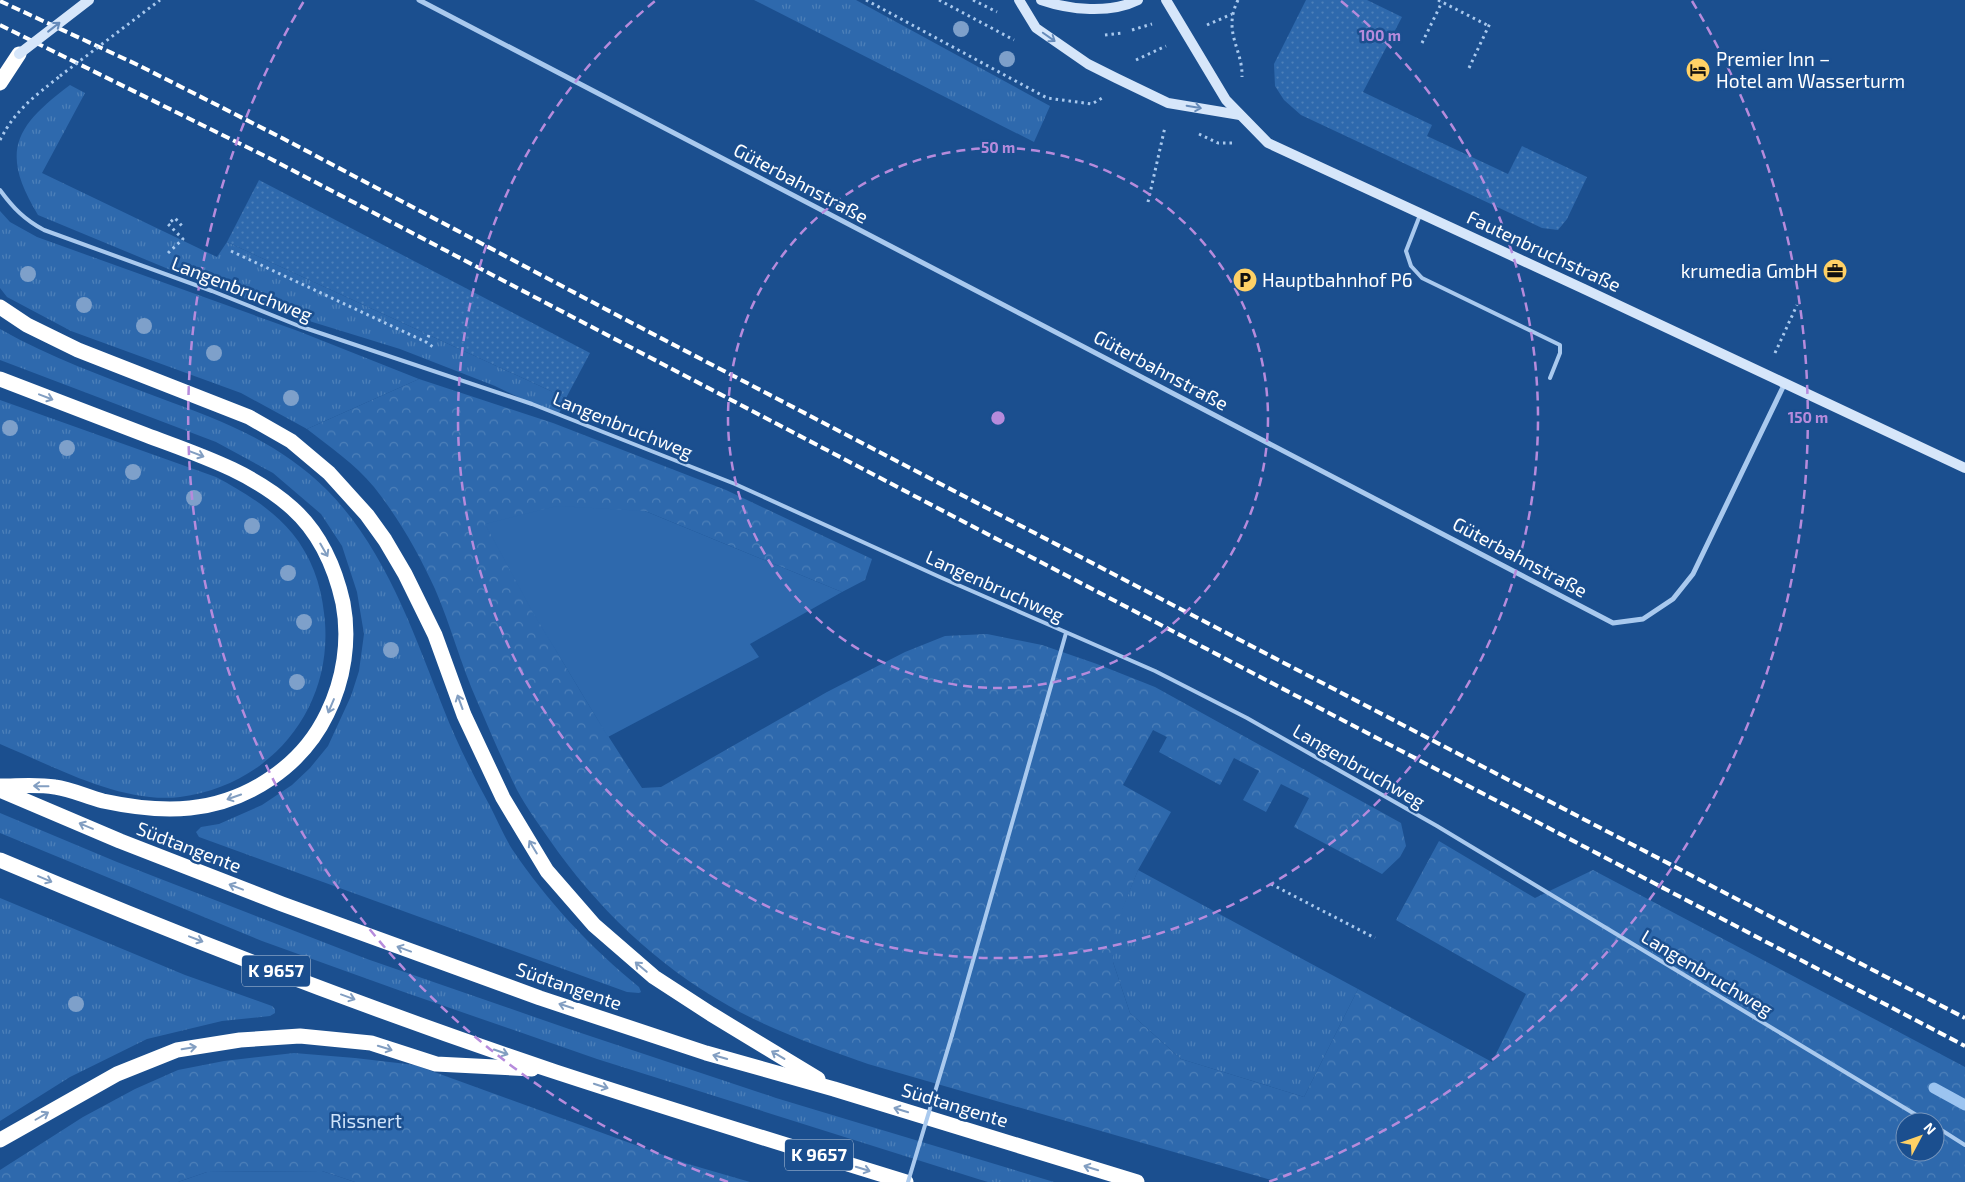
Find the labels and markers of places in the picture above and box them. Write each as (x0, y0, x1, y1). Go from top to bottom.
place label: Premier Inn – Hotel am Wasserturm (1716, 47, 1905, 92)
hotel icon: Premier Inn – Hotel am Wasserturm (1685, 57, 1711, 83)
office icon: krumedia GmbH (1822, 258, 1848, 284)
place label: krumedia GmbH (1681, 259, 1818, 282)
parking icon: Hauptbahnhof P6 (1232, 267, 1258, 293)
place label: Hauptbahnhof P6 (1262, 268, 1413, 291)
centre of rings (989, 409, 1007, 427)

